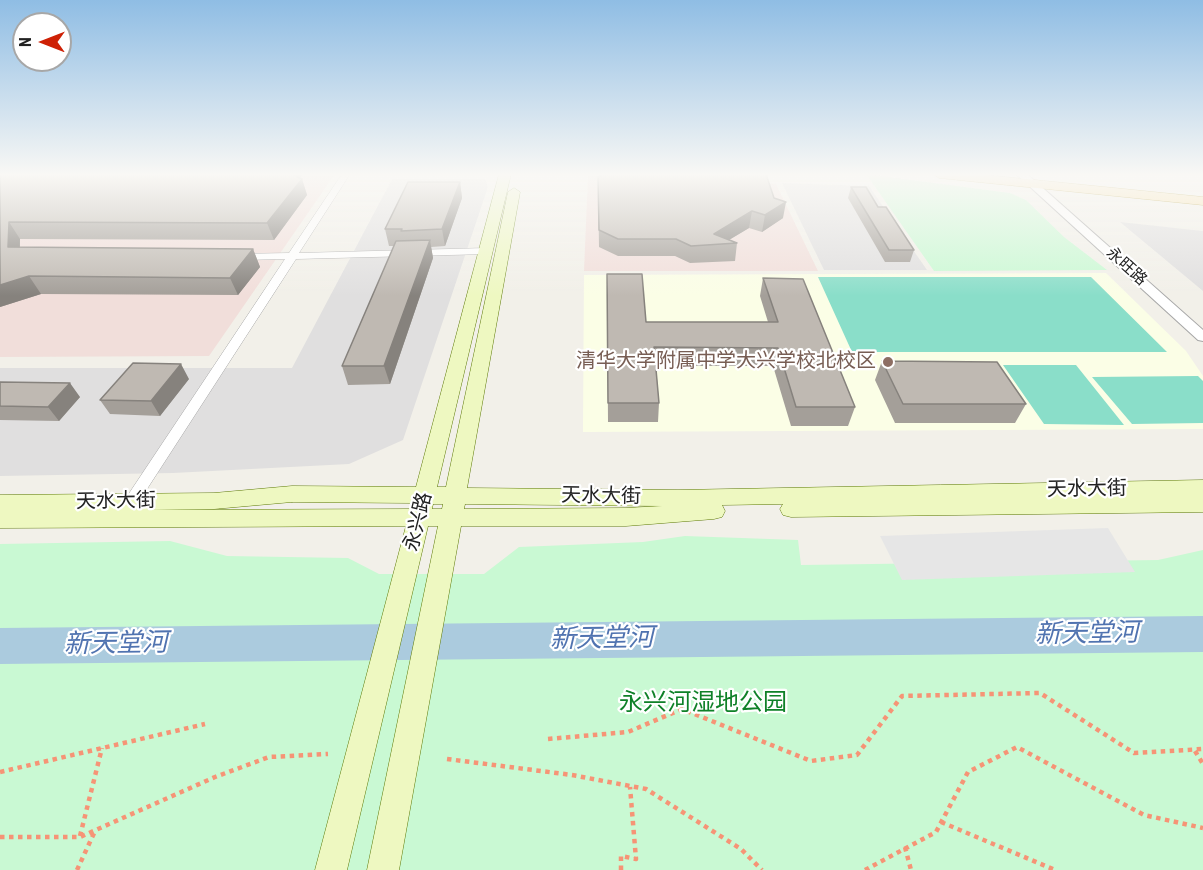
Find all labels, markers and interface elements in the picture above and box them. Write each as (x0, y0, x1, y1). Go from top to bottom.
north arrow (12, 12, 72, 72)
text: N (16, 37, 35, 47)
street label: 永旺路 (1102, 244, 1150, 290)
place label: 清华大学附属中学大兴学校北校区 (576, 350, 876, 374)
marker: 清华大学附属中学大兴学校北校区 (881, 355, 895, 369)
street label: 天水大街 (1047, 477, 1127, 503)
street label: 天水大街 (561, 484, 641, 510)
street label: 天水大街 (76, 489, 156, 515)
street label: 永兴路 (400, 490, 438, 554)
water label: 新天堂河 (1035, 618, 1139, 652)
water label: 新天堂河 (550, 623, 654, 657)
water label: 新天堂河 (64, 628, 168, 662)
park label: 永兴河湿地公园 (619, 690, 787, 718)

